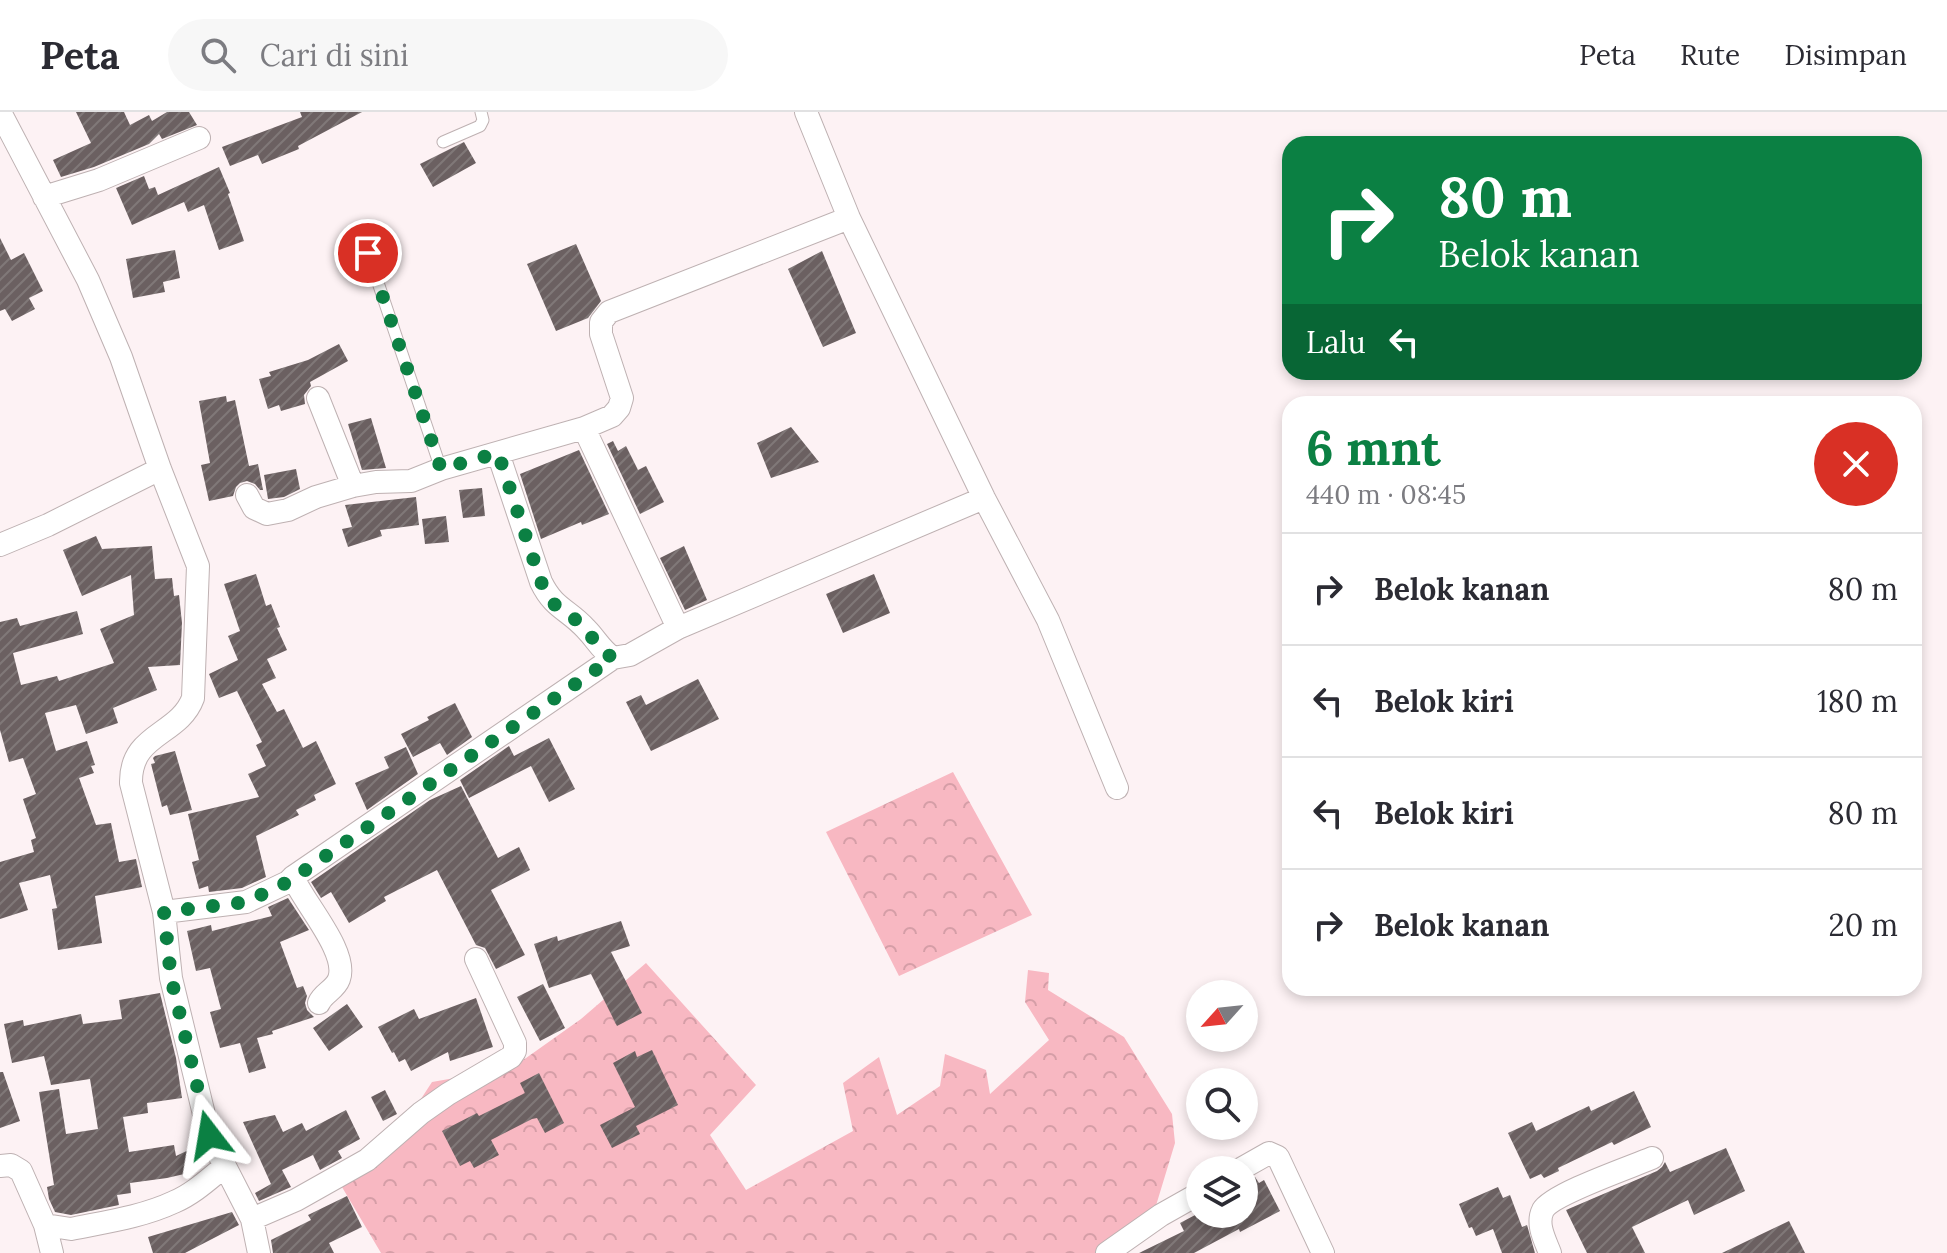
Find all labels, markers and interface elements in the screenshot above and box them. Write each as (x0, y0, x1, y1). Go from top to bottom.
search box (168, 19, 728, 91)
text: Peta (40, 31, 120, 79)
icon: search (196, 33, 240, 77)
text: Cari di sini (260, 36, 409, 74)
text: Peta (1579, 37, 1636, 73)
text: Rute (1680, 37, 1740, 73)
text: Disimpan (1784, 37, 1907, 73)
text: 80 m (1438, 161, 1572, 232)
icon: right (1306, 168, 1410, 272)
pin (334, 219, 402, 287)
icon: arrive (346, 231, 390, 275)
text: Belok kanan (1438, 231, 1640, 277)
icon: left (1382, 320, 1426, 364)
text: Lalu (1306, 323, 1366, 361)
text: 6 mnt (1306, 417, 1441, 478)
button: close (1814, 422, 1898, 506)
text: 440 m · 08:45 (1306, 478, 1466, 511)
icon: right (1306, 567, 1350, 611)
text: Belok kanan (1374, 570, 1549, 608)
text: 80 m (1828, 570, 1898, 608)
icon: left (1306, 679, 1350, 723)
text: Belok kiri (1374, 682, 1514, 720)
text: 180 m (1817, 682, 1898, 720)
icon: left (1306, 791, 1350, 835)
text: Belok kiri (1374, 794, 1514, 832)
text: 80 m (1828, 794, 1898, 832)
icon: right (1306, 903, 1350, 947)
text: Belok kanan (1374, 906, 1549, 944)
text: 20 m (1829, 906, 1898, 944)
north arrow (1186, 980, 1258, 1052)
map controls (1186, 980, 1258, 1228)
button: search (1186, 1068, 1258, 1140)
position arrow (167, 1093, 251, 1177)
button: layers (1186, 1156, 1258, 1228)

